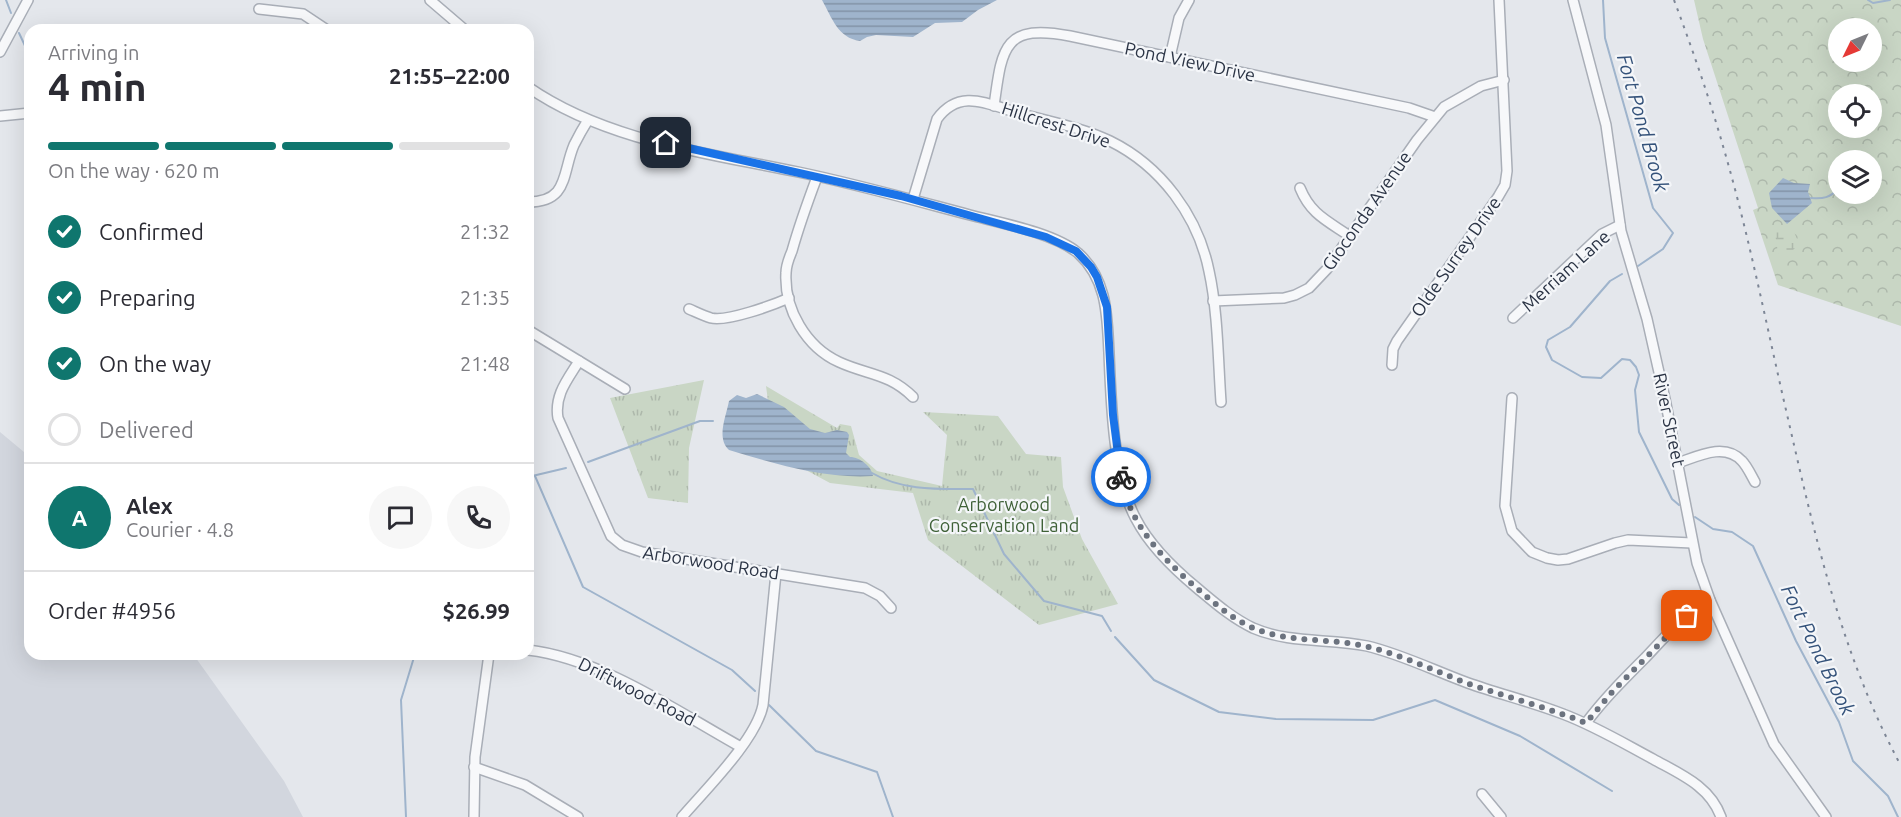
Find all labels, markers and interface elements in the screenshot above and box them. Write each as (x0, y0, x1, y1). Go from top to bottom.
north arrow (1828, 18, 1882, 72)
map controls (1828, 18, 1882, 204)
street label: Pond View Drive (1123, 37, 1257, 85)
text: Arriving in (48, 41, 139, 64)
water label: Fort Pond Brook (1613, 51, 1674, 195)
text: 21:55–22:00 (389, 63, 510, 88)
text: 4 min (48, 65, 147, 108)
button: locate (1828, 84, 1882, 138)
street label: Hillcrest Drive (999, 97, 1113, 151)
pin (640, 117, 691, 168)
icon: home (649, 126, 682, 159)
street label: Gioconda Avenue (1318, 147, 1415, 274)
button: layers (1828, 150, 1882, 204)
text: On the way · 620 m (48, 159, 220, 182)
street label: Olde Surrey Drive (1406, 193, 1504, 320)
icon: check (48, 215, 81, 248)
text: Confirmed (99, 219, 204, 244)
text: 21:32 (460, 220, 510, 243)
street label: Merriam Lane (1517, 226, 1613, 315)
icon: check (48, 281, 81, 314)
text: Preparing (99, 285, 196, 310)
text: 21:35 (460, 286, 510, 309)
icon: check (48, 347, 81, 380)
text: On the way (99, 351, 211, 376)
text: 21:48 (460, 352, 510, 375)
street label: River Street (1650, 371, 1690, 469)
text: Delivered (99, 417, 194, 442)
courier (1091, 447, 1151, 507)
icon: bike (1105, 461, 1138, 494)
button: chat (369, 486, 432, 549)
button: phone (447, 486, 510, 549)
text: Alex (126, 493, 173, 518)
park label: Arborwood Conservation Land (929, 494, 1079, 535)
text: A (72, 505, 87, 530)
text: Courier · 4.8 (126, 518, 234, 541)
street label: Arborwood Road (641, 541, 781, 583)
water label: Fort Pond Brook (1777, 581, 1860, 719)
pin (1661, 590, 1712, 641)
text: Order #4956 (48, 598, 176, 623)
text: $26.99 (443, 598, 510, 623)
icon: bag (1670, 599, 1703, 632)
street label: Driftwood Road (575, 653, 699, 729)

